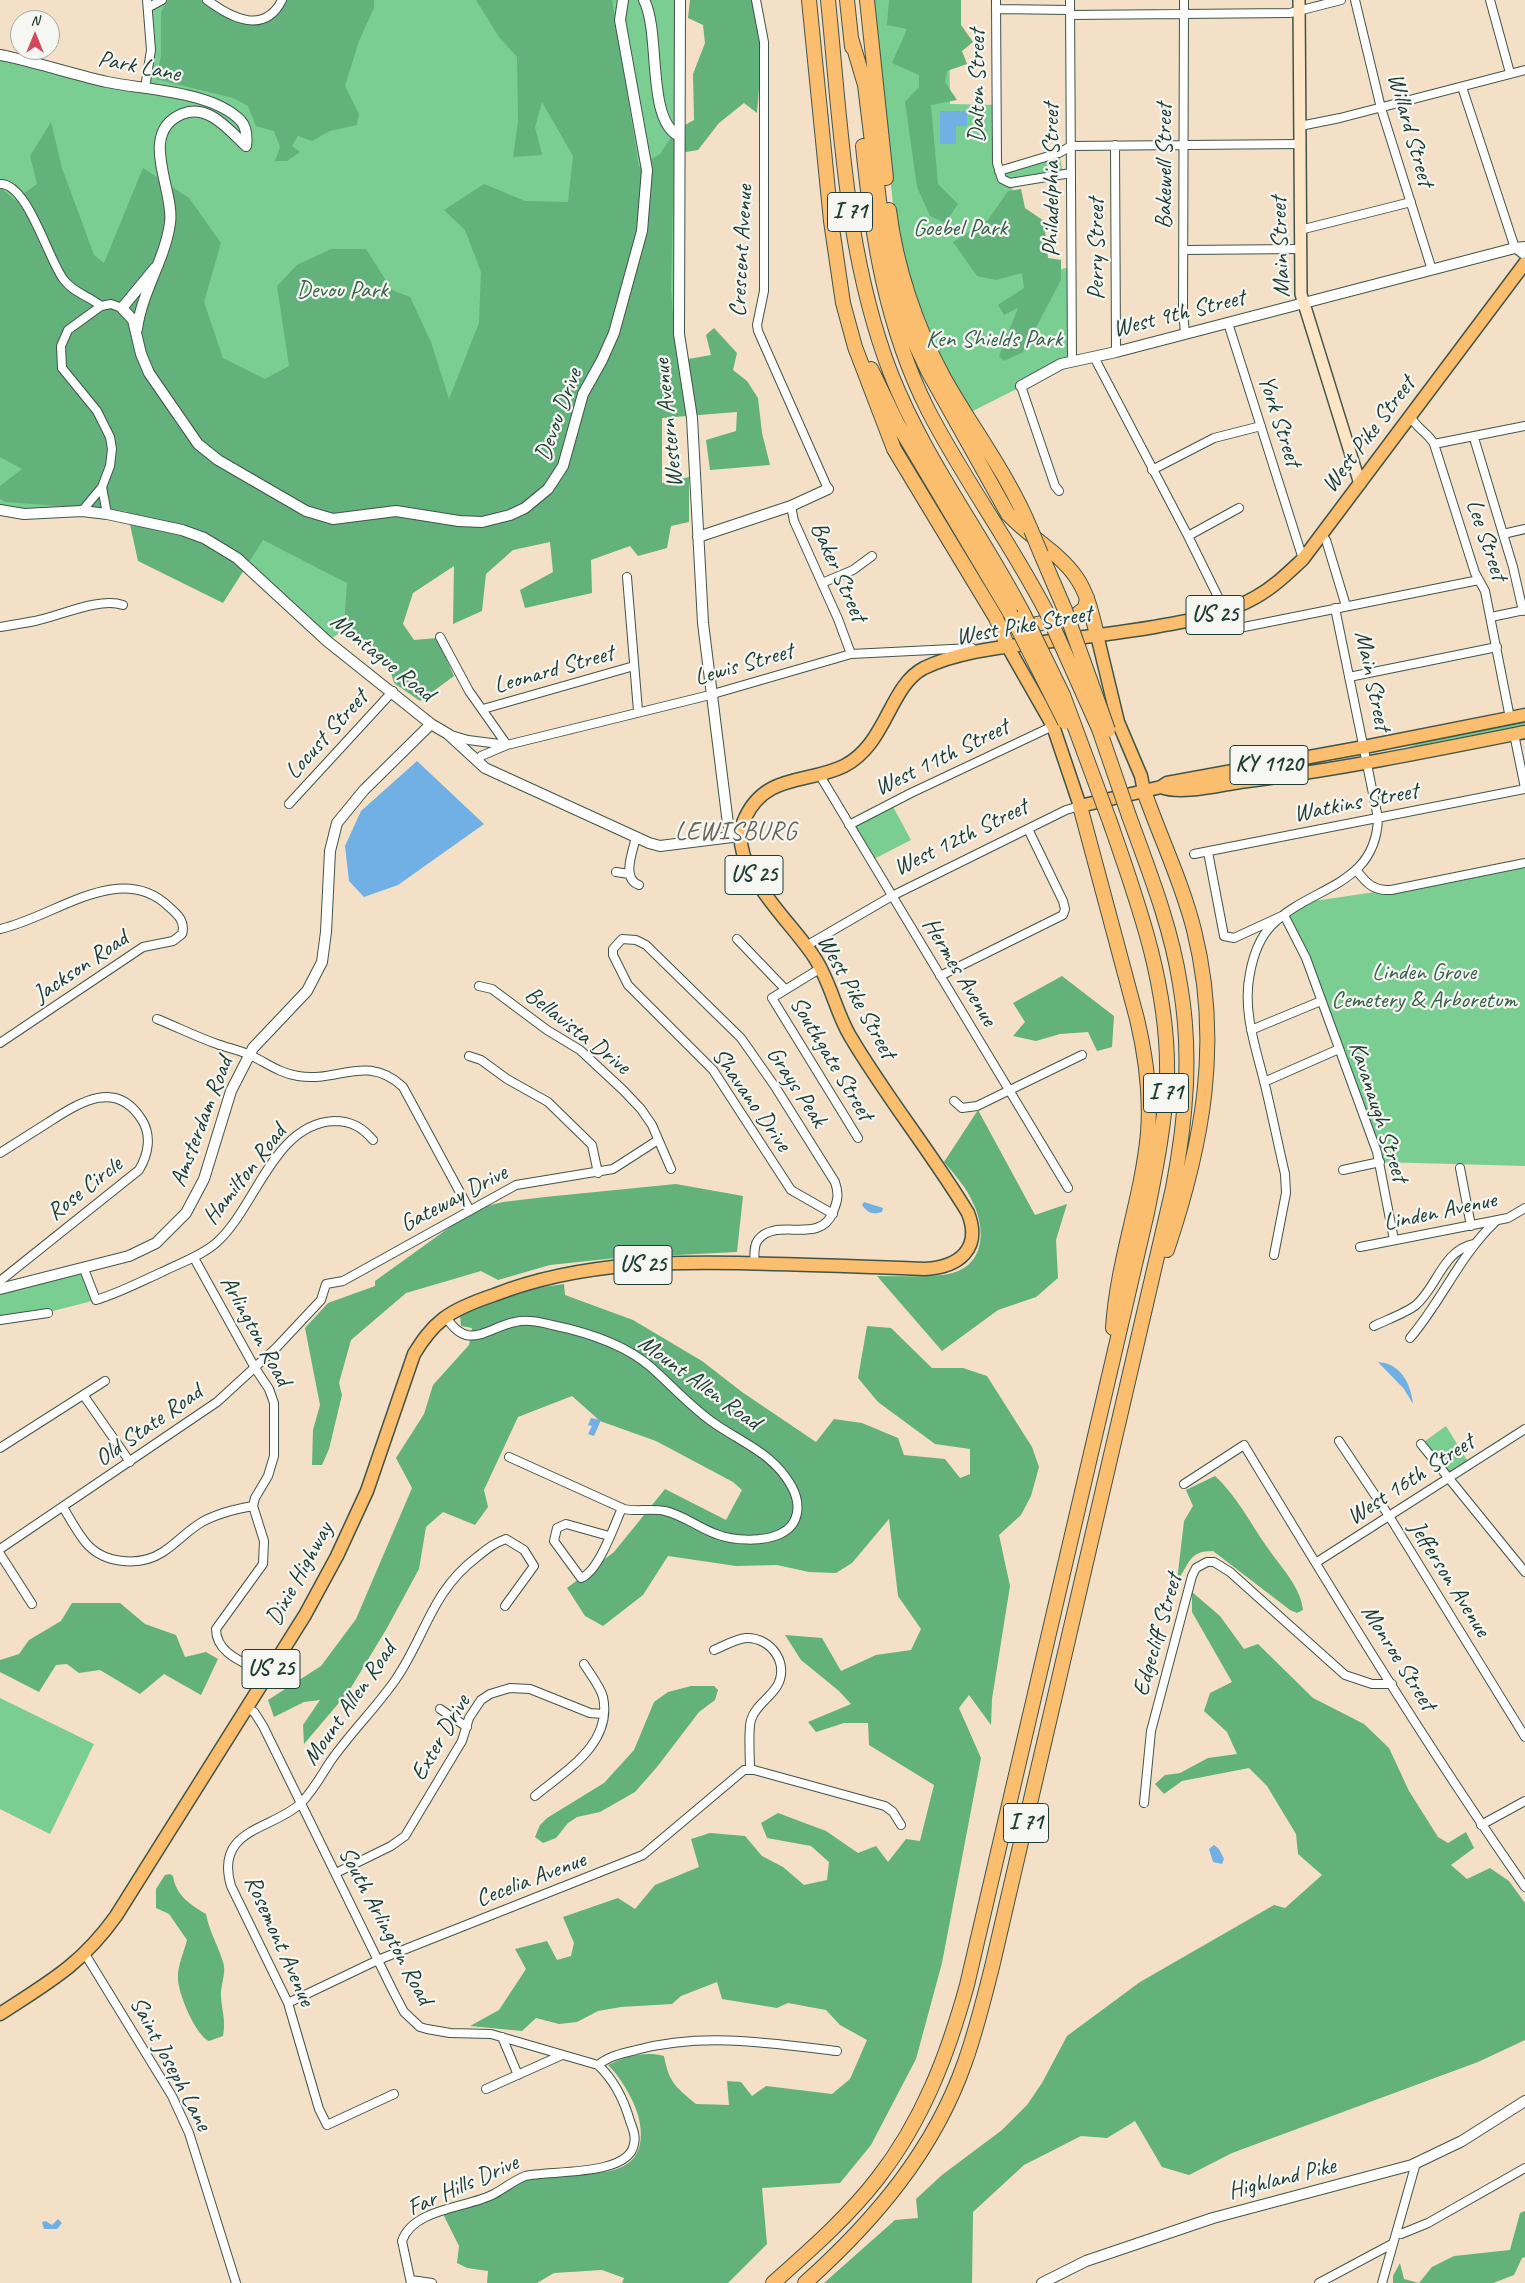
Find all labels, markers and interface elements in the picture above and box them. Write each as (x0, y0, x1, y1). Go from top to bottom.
north arrow (10, 10, 60, 60)
text: N (31, 12, 39, 29)
street label: Dalton Street (964, 29, 992, 143)
street label: Park Lane (95, 45, 183, 89)
street label: Willard Street (1380, 70, 1440, 190)
street label: Philadelphia Street (1038, 103, 1066, 257)
street label: Bakewell Street (1151, 103, 1179, 229)
street label: Crescent Avenue (724, 184, 760, 318)
road number: I 71 (828, 192, 872, 232)
street label: Main Street (1265, 196, 1297, 298)
street label: Perry Street (1083, 198, 1111, 300)
park label: Goebel Park (913, 215, 1007, 243)
park label: Devou Park (296, 277, 388, 305)
street label: West 9th Street (1110, 284, 1248, 344)
park label: Ken Shields Park (926, 326, 1062, 354)
street label: Western Avenue (648, 357, 690, 489)
street label: Devou Drive (529, 365, 589, 465)
street label: West Pike Street (1316, 371, 1422, 499)
street label: York Street (1251, 372, 1307, 470)
street label: Lee Street (1459, 496, 1513, 584)
street label: Baker Street (803, 518, 873, 626)
road number: US 25 (1186, 596, 1244, 634)
street label: West Pike Street (954, 600, 1094, 652)
street label: Montague Road (324, 607, 440, 709)
street label: Main Street (1347, 629, 1397, 733)
street label: Lewis Street (691, 637, 797, 693)
street label: Leonard Street (491, 639, 617, 701)
street label: Locust Street (279, 684, 375, 786)
street label: West 11th Street (870, 713, 1014, 803)
road number: KY 1120 (1230, 746, 1308, 784)
street label: Watkins Street (1291, 777, 1421, 829)
street label: West 12th Street (889, 793, 1033, 883)
district label: LEWISBURG (674, 817, 798, 847)
road number: US 25 (725, 856, 783, 894)
street label: Hermes Avenue (915, 912, 1003, 1032)
street label: Jackson Road (28, 925, 134, 1009)
street label: West Pike Street (810, 930, 902, 1064)
park label: Linden Grove Cemetery & Arboretum (1331, 959, 1517, 1015)
street label: Bellavista Drive (518, 981, 636, 1081)
street label: Southgate Street (783, 992, 879, 1126)
street label: Kavanaugh Street (1342, 1038, 1414, 1186)
street label: Grays Peak (759, 1042, 833, 1132)
street label: Shavano Drive (705, 1043, 797, 1157)
street label: Amsterdam Road (164, 1053, 240, 1191)
road number: I 71 (1144, 1074, 1188, 1112)
street label: Hamilton Road (197, 1119, 293, 1231)
street label: Rose Circle (42, 1151, 128, 1227)
street label: Gateway Drive (395, 1159, 513, 1239)
street label: Linden Avenue (1381, 1186, 1499, 1238)
road number: US 25 (614, 1246, 672, 1284)
street label: Arlington Road (213, 1271, 297, 1391)
street label: Mount Allen Road (632, 1329, 766, 1437)
street label: Old State Road (90, 1379, 208, 1473)
street label: West 16th Street (1342, 1428, 1480, 1532)
street label: Jefferson Avenue (1402, 1515, 1496, 1643)
street label: Dixie Highway (260, 1518, 340, 1630)
street label: Edgecliff Street (1127, 1570, 1189, 1700)
street label: Monroe Street (1354, 1600, 1442, 1716)
street label: Mount Allen Road (297, 1637, 403, 1771)
road number: US 25 (242, 1650, 300, 1688)
street label: Exter Drive (405, 1690, 477, 1786)
road number: I 71 (1004, 1804, 1048, 1842)
street label: South Arlington Road (331, 1842, 439, 2010)
street label: Cecelia Avenue (472, 1846, 590, 1914)
street label: Rosemont Avenue (237, 1871, 321, 2011)
street label: Saint Joseph Lane (123, 1992, 217, 2136)
street label: Far Hills Drive (403, 2149, 523, 2223)
street label: Highland Pike (1225, 2152, 1339, 2206)

